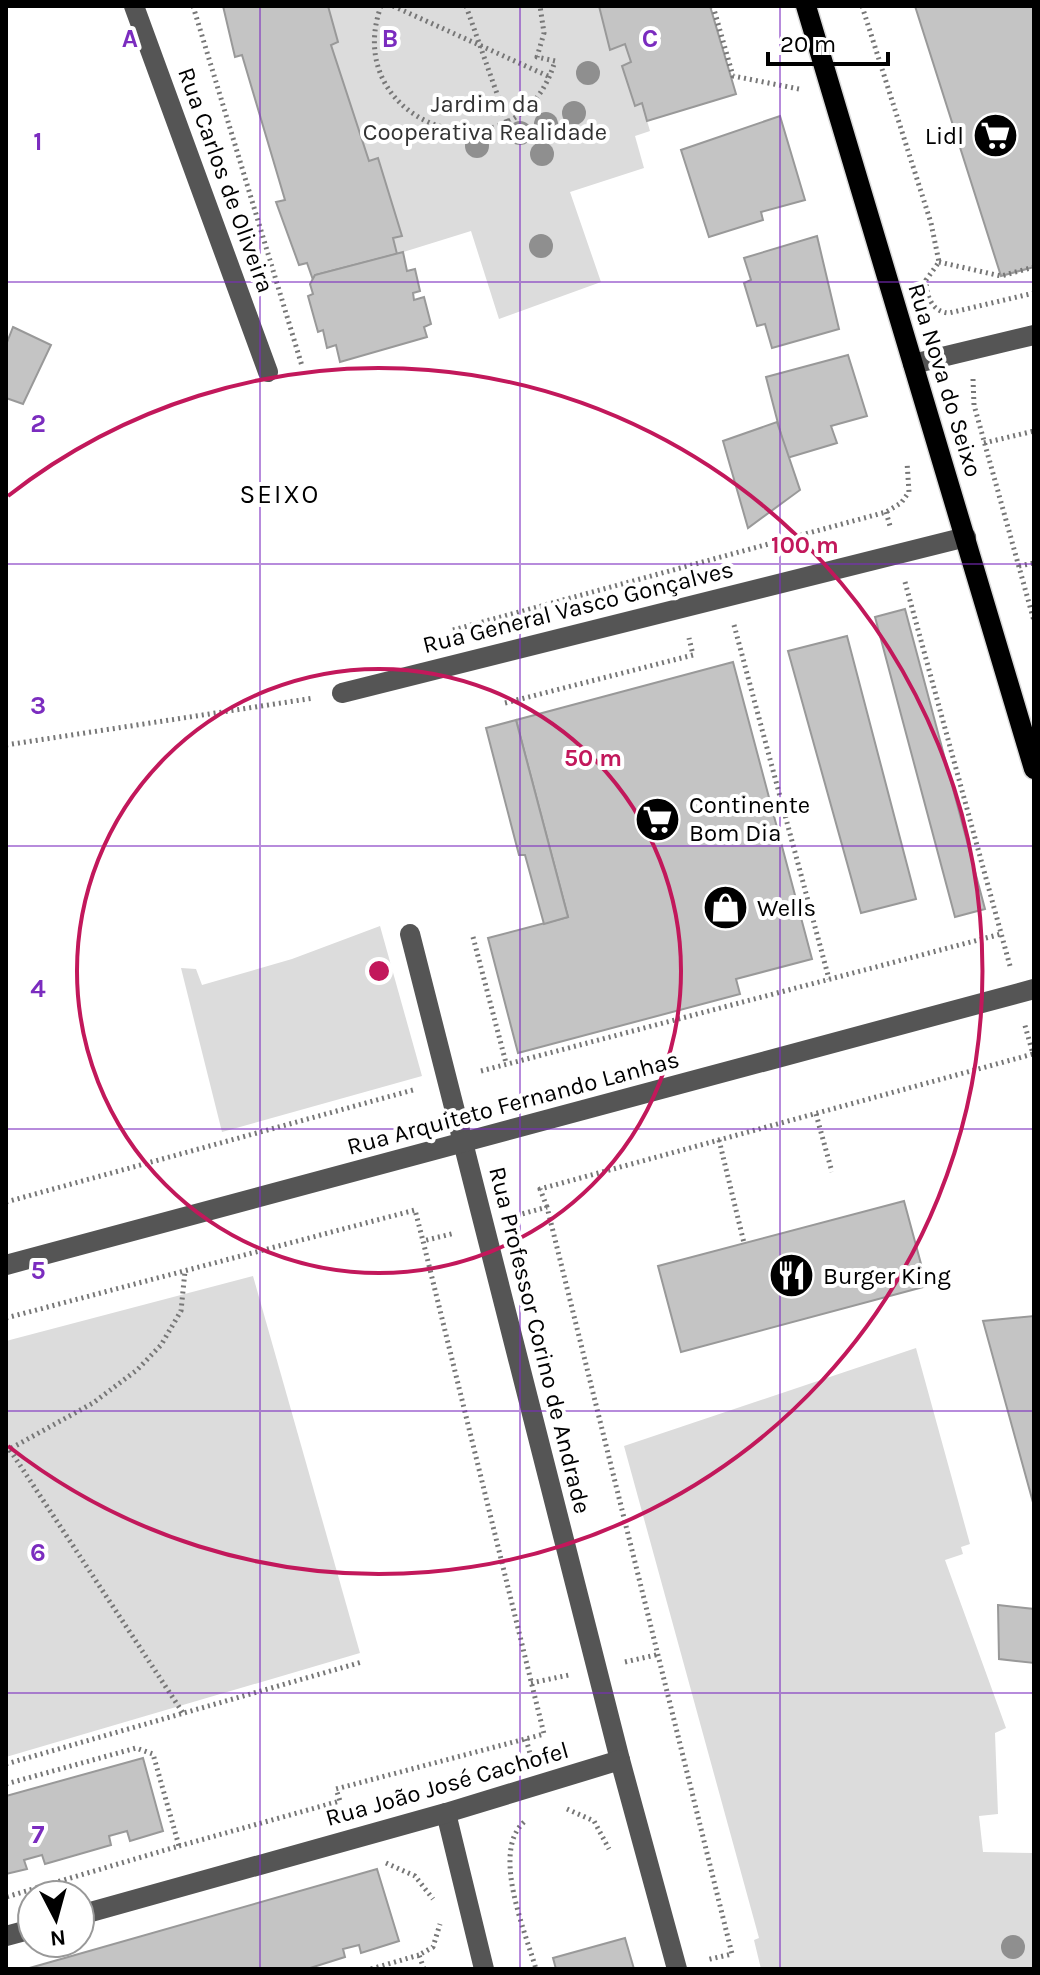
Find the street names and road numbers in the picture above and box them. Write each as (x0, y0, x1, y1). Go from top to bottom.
street label: Rua Carlos de Oliveira (172, 63, 280, 297)
street label: Rua Nova do Seixo (902, 280, 988, 480)
street label: Rua General Vasco Gonçalves (420, 555, 736, 659)
street label: Rua Arquiteto Fernando Lanhas (344, 1045, 682, 1161)
street label: Rua Professor Corino de Andrade (483, 1164, 597, 1516)
street label: Rua João José Cachofel (322, 1736, 572, 1832)

